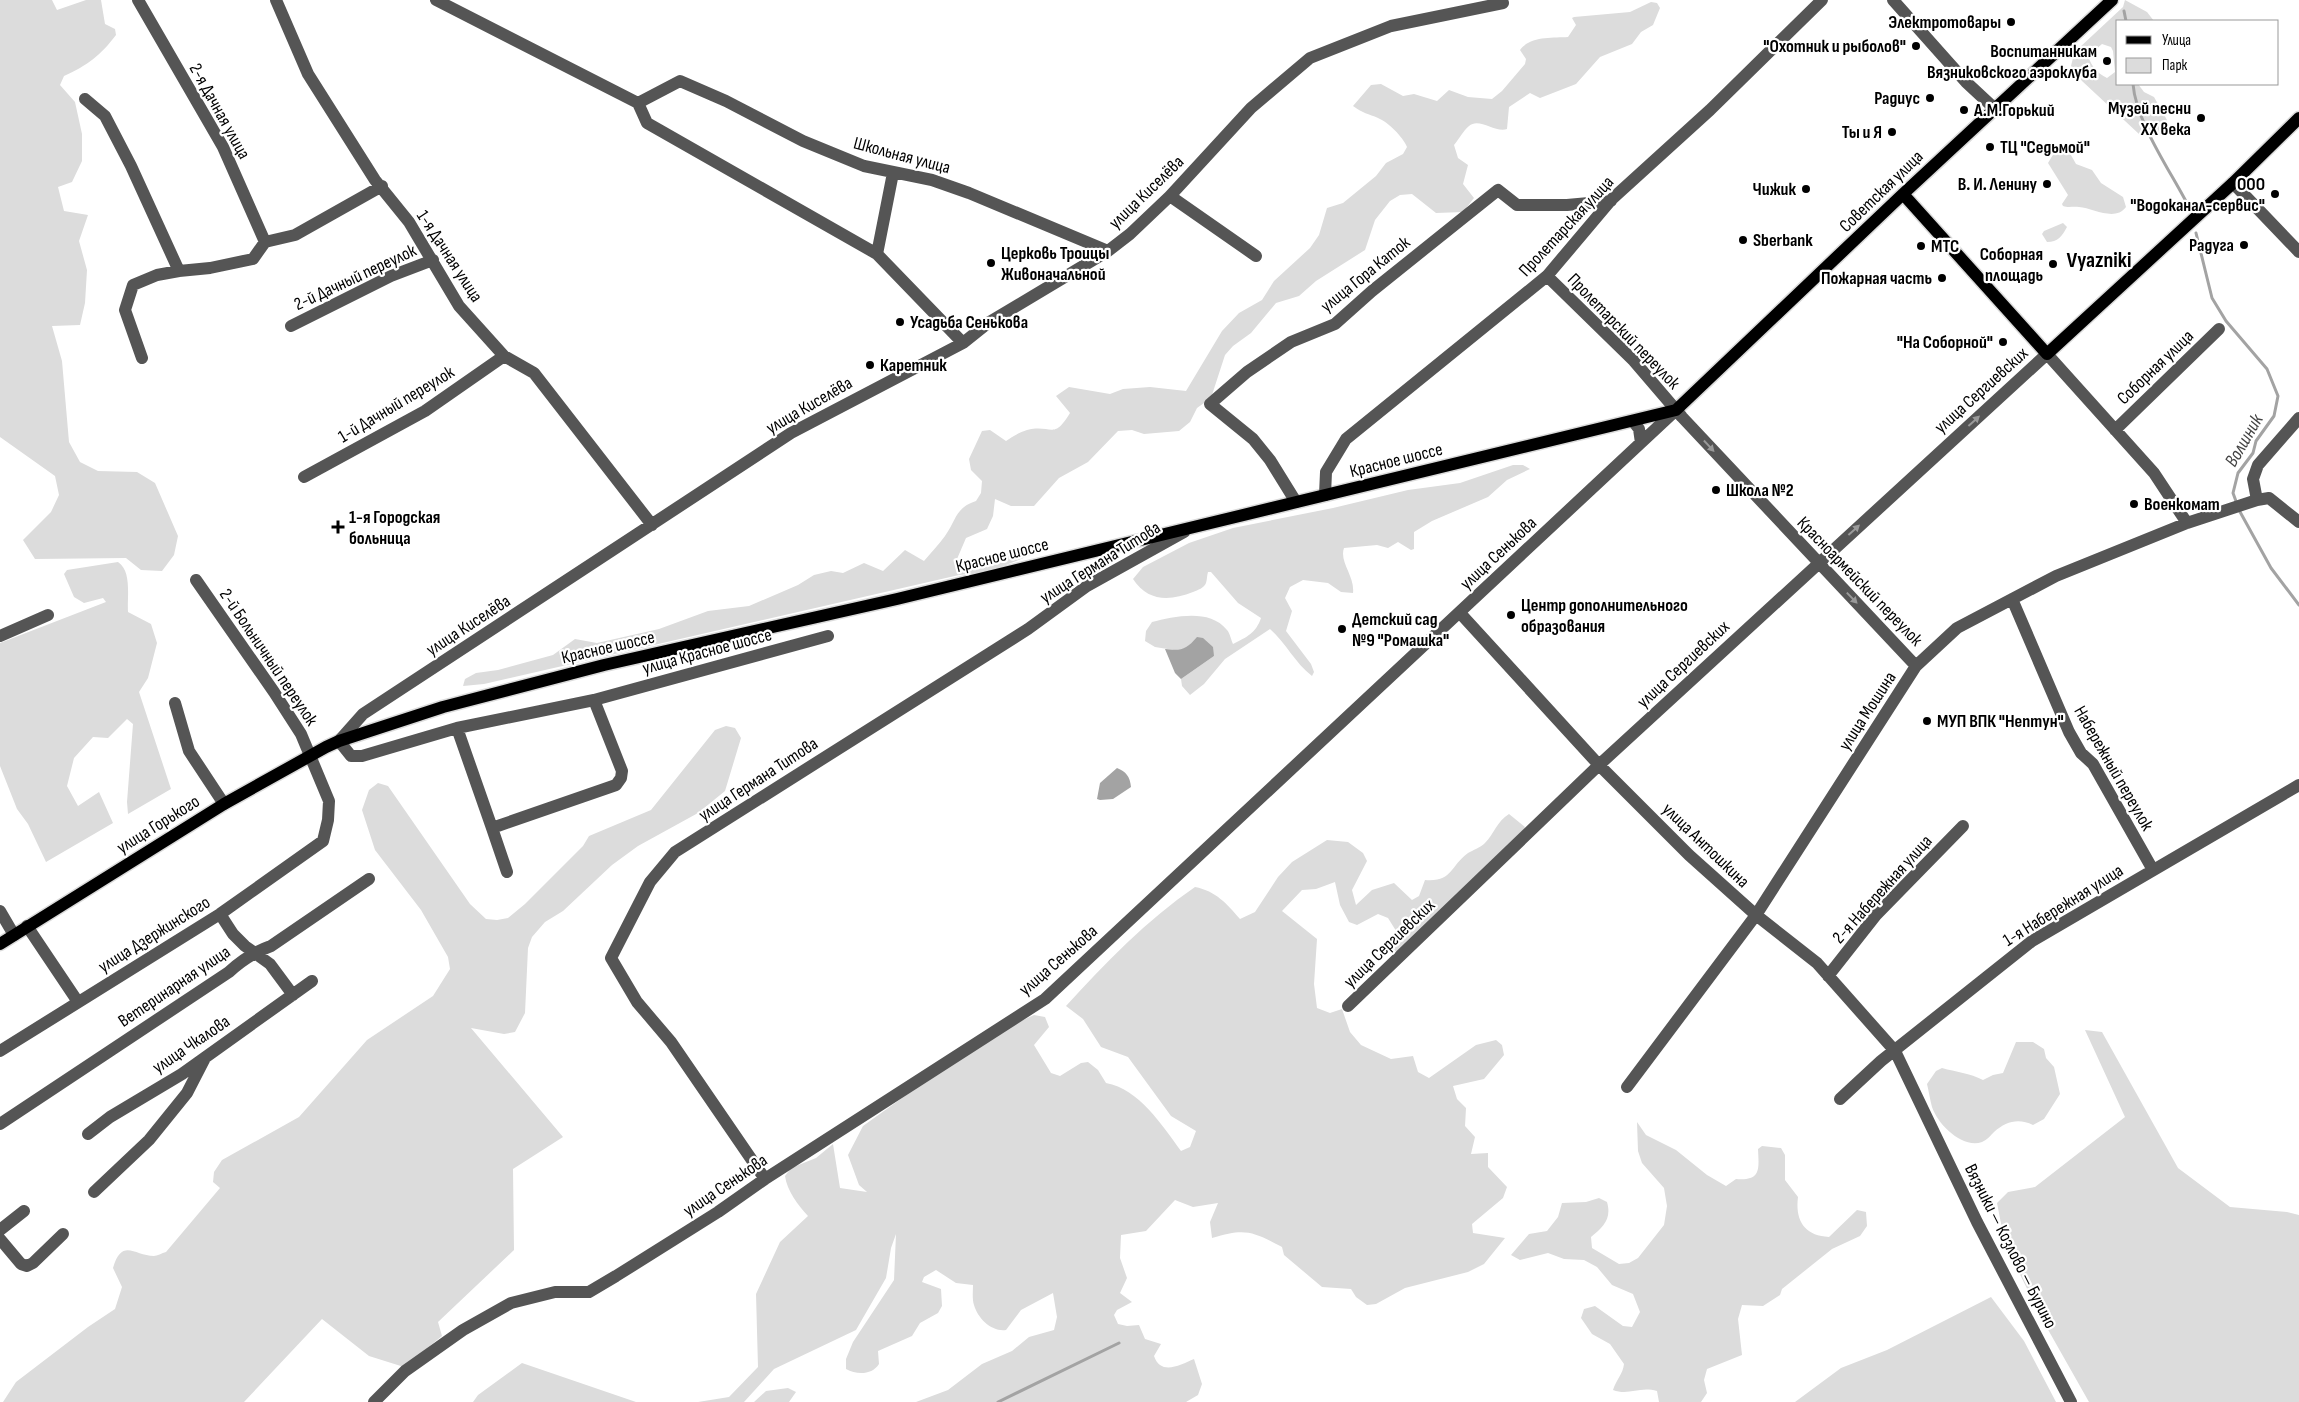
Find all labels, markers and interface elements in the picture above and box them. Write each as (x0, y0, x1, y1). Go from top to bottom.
place label: Электротовары (1888, 12, 2001, 33)
marker: Электротовары (2005, 16, 2017, 28)
legend (2116, 20, 2279, 85)
text: Улица (2162, 31, 2191, 50)
place label: "Охотник и рыболов" (1763, 36, 1906, 57)
marker: "Охотник и рыболов" (1910, 40, 1922, 52)
place label: Воспитанникам Вязниковского аэроклуба (1927, 41, 2097, 83)
marker: Воспитанникам Вязниковского аэроклуба (2101, 55, 2113, 67)
text: Парк (2162, 56, 2188, 75)
street label: 2-я Дачная улица (185, 60, 255, 163)
place label: Радиус (1874, 88, 1920, 109)
marker: Радиус (1924, 92, 1936, 104)
place label: Музей песни XX века (2108, 98, 2191, 140)
place label: А.М.Горький (1973, 100, 2055, 121)
marker: А.М.Горький (1958, 104, 1970, 116)
marker: Музей песни XX века (2195, 112, 2207, 124)
place label: Ты и Я (1842, 122, 1882, 143)
marker: Ты и Я (1886, 126, 1898, 138)
street label: Школьная улица (851, 133, 953, 178)
place label: ТЦ "Седьмой" (2000, 137, 2090, 158)
marker: ТЦ "Седьмой" (1984, 141, 1996, 153)
street label: Советская улица (1835, 146, 1928, 236)
street label: улица Киселёва (1105, 151, 1188, 233)
street label: Пролетарская улица (1515, 172, 1618, 281)
place label: В. И. Ленину (1958, 174, 2038, 195)
place label: ООО "Водоканал-сервис" (2130, 174, 2265, 216)
marker: В. И. Ленину (2041, 178, 2053, 190)
place label: Чижик (1753, 179, 1796, 200)
marker: Чижик (1800, 183, 1812, 195)
marker: ООО "Водоканал-сервис" (2269, 188, 2281, 200)
street label: 1-я Дачная улица (412, 206, 487, 306)
place label: Sberbank (1753, 230, 1813, 251)
street label: улица Гора Каток (1316, 232, 1414, 317)
marker: Sberbank (1737, 234, 1749, 246)
place label: Радуга (2189, 235, 2234, 256)
place label: МТС (1931, 236, 1959, 257)
marker: Радуга (2238, 239, 2250, 251)
street label: 2-й Дачный переулок (291, 240, 420, 315)
marker: МТС (1915, 240, 1927, 252)
place label: Церковь Троицы Живоначальной (1001, 243, 1109, 285)
place label: Соборная площадь (1980, 244, 2043, 286)
district label: Vyazniki (2066, 247, 2132, 274)
marker: Церковь Троицы Живоначальной (985, 257, 997, 269)
marker: Соборная площадь (2047, 258, 2059, 270)
place label: Пожарная часть (1821, 268, 1932, 289)
street label: Пролетарский переулок (1563, 269, 1684, 394)
marker: Пожарная часть (1936, 272, 1948, 284)
place label: Усадьба Сенькова (910, 312, 1028, 333)
marker: Усадьба Сенькова (894, 316, 906, 328)
street label: Соборная улица (2113, 326, 2198, 409)
place label: "На Соборной" (1897, 332, 1993, 353)
marker: "На Соборной" (1997, 336, 2009, 348)
street label: улица Сергиевских (1930, 343, 2033, 438)
place label: Каретник (880, 355, 947, 376)
marker: Каретник (864, 359, 876, 371)
street label: 1-й Дачный переулок (335, 362, 458, 447)
street label: улица Киселёва (762, 372, 856, 439)
water label: Волшник (2220, 410, 2269, 471)
one-way arrow (1968, 415, 1980, 427)
street label: Красное шоссе (1348, 439, 1445, 482)
one-way arrow (1703, 440, 1715, 452)
place label: Школа №2 (1726, 480, 1794, 501)
marker: Школа №2 (1710, 484, 1722, 496)
place label: Военкомат (2144, 494, 2220, 515)
marker: Военкомат (2128, 498, 2140, 510)
place label: 1-я Городская больница (349, 507, 440, 549)
street label: Красноармейский переулок (1793, 512, 1927, 650)
street label: улица Сенькова (1456, 513, 1541, 594)
street label: улица Германа Титова (1036, 517, 1164, 608)
marker: 1-я Городская больница (331, 520, 345, 534)
one-way arrow (1847, 524, 1859, 536)
street label: Красное шоссе (954, 534, 1051, 577)
street label: 2-й Больничный переулок (215, 585, 322, 730)
street label: улица Киселёва (422, 590, 514, 660)
one-way arrow (1846, 592, 1858, 604)
place label: Центр дополнительного образования (1521, 595, 1688, 637)
place label: Детский сад №9 "Ромашка" (1352, 609, 1449, 651)
marker: Центр дополнительного образования (1505, 609, 1517, 621)
street label: улица Сергиевских (1633, 616, 1734, 712)
marker: Детский сад №9 "Ромашка" (1336, 623, 1348, 635)
street label: улица Красное шоссе (640, 624, 774, 679)
street label: Красное шоссе (559, 627, 657, 668)
street label: улица Мошина (1834, 668, 1901, 755)
street label: Набережный переулок (2069, 702, 2158, 834)
place label: МУП ВПК "Нептун" (1937, 711, 2064, 732)
marker: МУП ВПК "Нептун" (1921, 715, 1933, 727)
street label: улица Германа Титова (695, 733, 822, 826)
street label: улица Горького (113, 791, 204, 858)
street label: улица Антошкина (1658, 799, 1754, 892)
street label: 2-я Набережная улица (1828, 831, 1937, 948)
street label: 1-я Набережная улица (1999, 860, 2127, 951)
street label: улица Дзержинского (94, 892, 214, 977)
street label: улица Сергиевских (1339, 895, 1439, 992)
street label: улица Сенькова (1015, 921, 1102, 1000)
street label: Ветеринарная улица (114, 941, 234, 1032)
street label: улица Чкалова (149, 1011, 234, 1078)
street label: улица Сенькова (679, 1150, 771, 1221)
street label: Вязники — Козлово — Бурино (1960, 1161, 2061, 1332)

